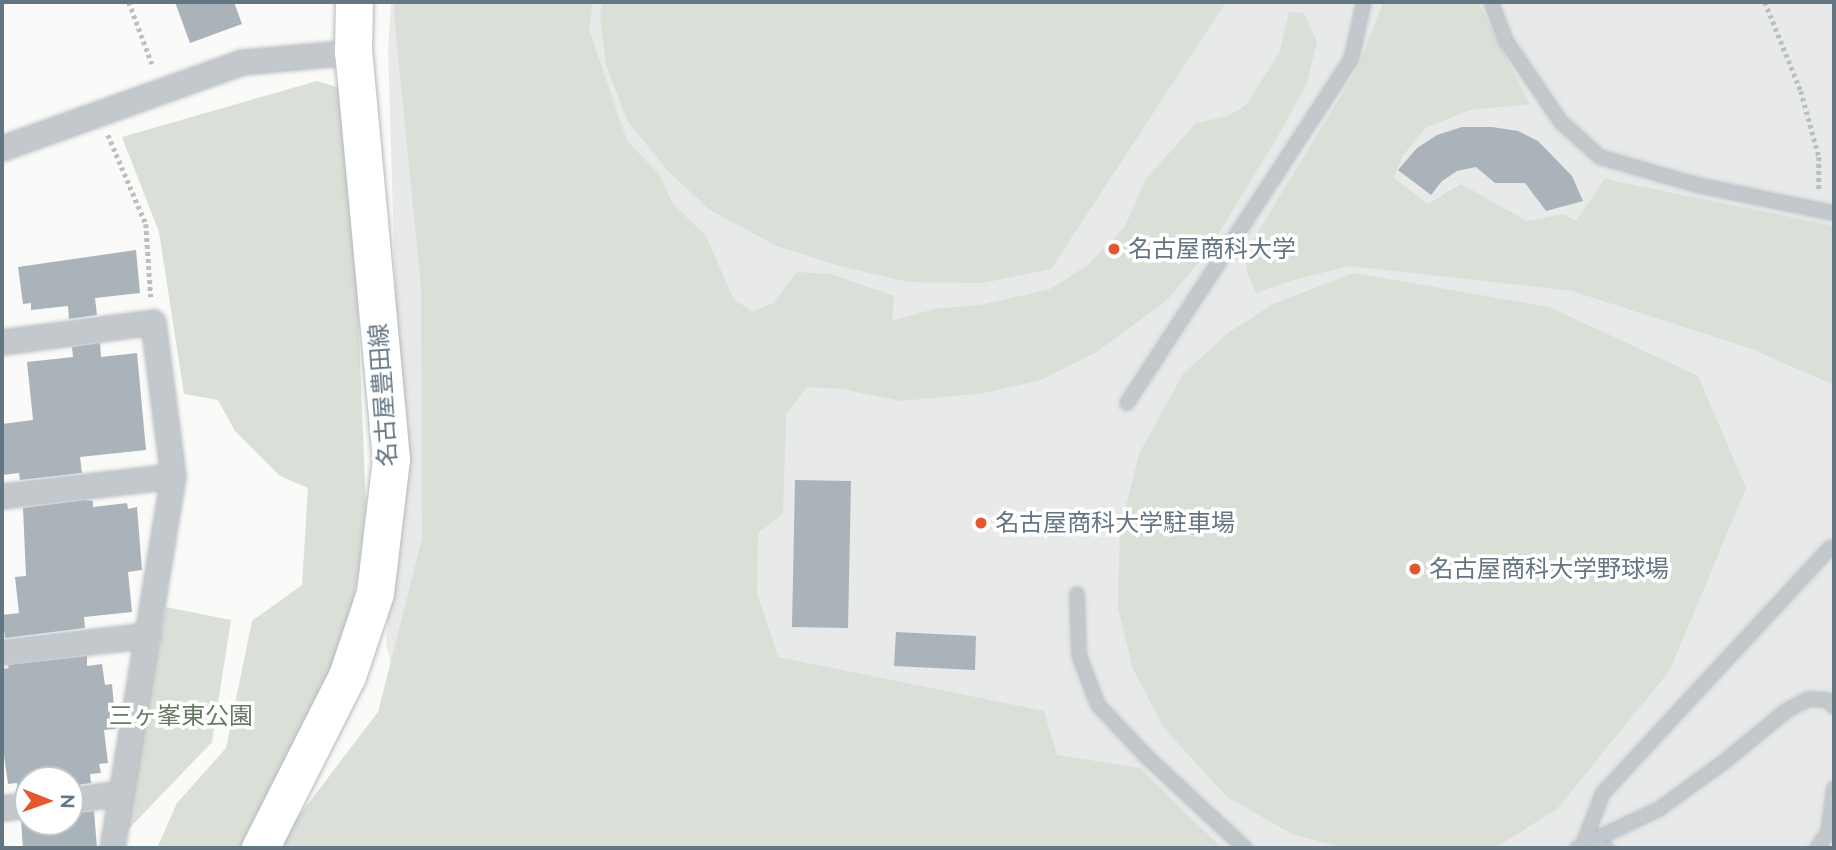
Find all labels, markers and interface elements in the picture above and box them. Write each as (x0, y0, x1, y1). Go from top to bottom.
place label: 名古屋商科大学 (1128, 235, 1296, 263)
marker: 名古屋商科大学 (1106, 241, 1122, 257)
street label: 名古屋豊田線 (364, 322, 402, 468)
place label: 名古屋商科大学駐車場 (995, 509, 1235, 537)
marker: 名古屋商科大学駐車場 (973, 515, 989, 531)
place label: 名古屋商科大学野球場 (1429, 555, 1669, 583)
marker: 名古屋商科大学野球場 (1407, 561, 1423, 577)
park label: 三ヶ峯東公園 (109, 702, 253, 730)
north arrow (14, 766, 84, 836)
text: N (57, 794, 79, 809)

